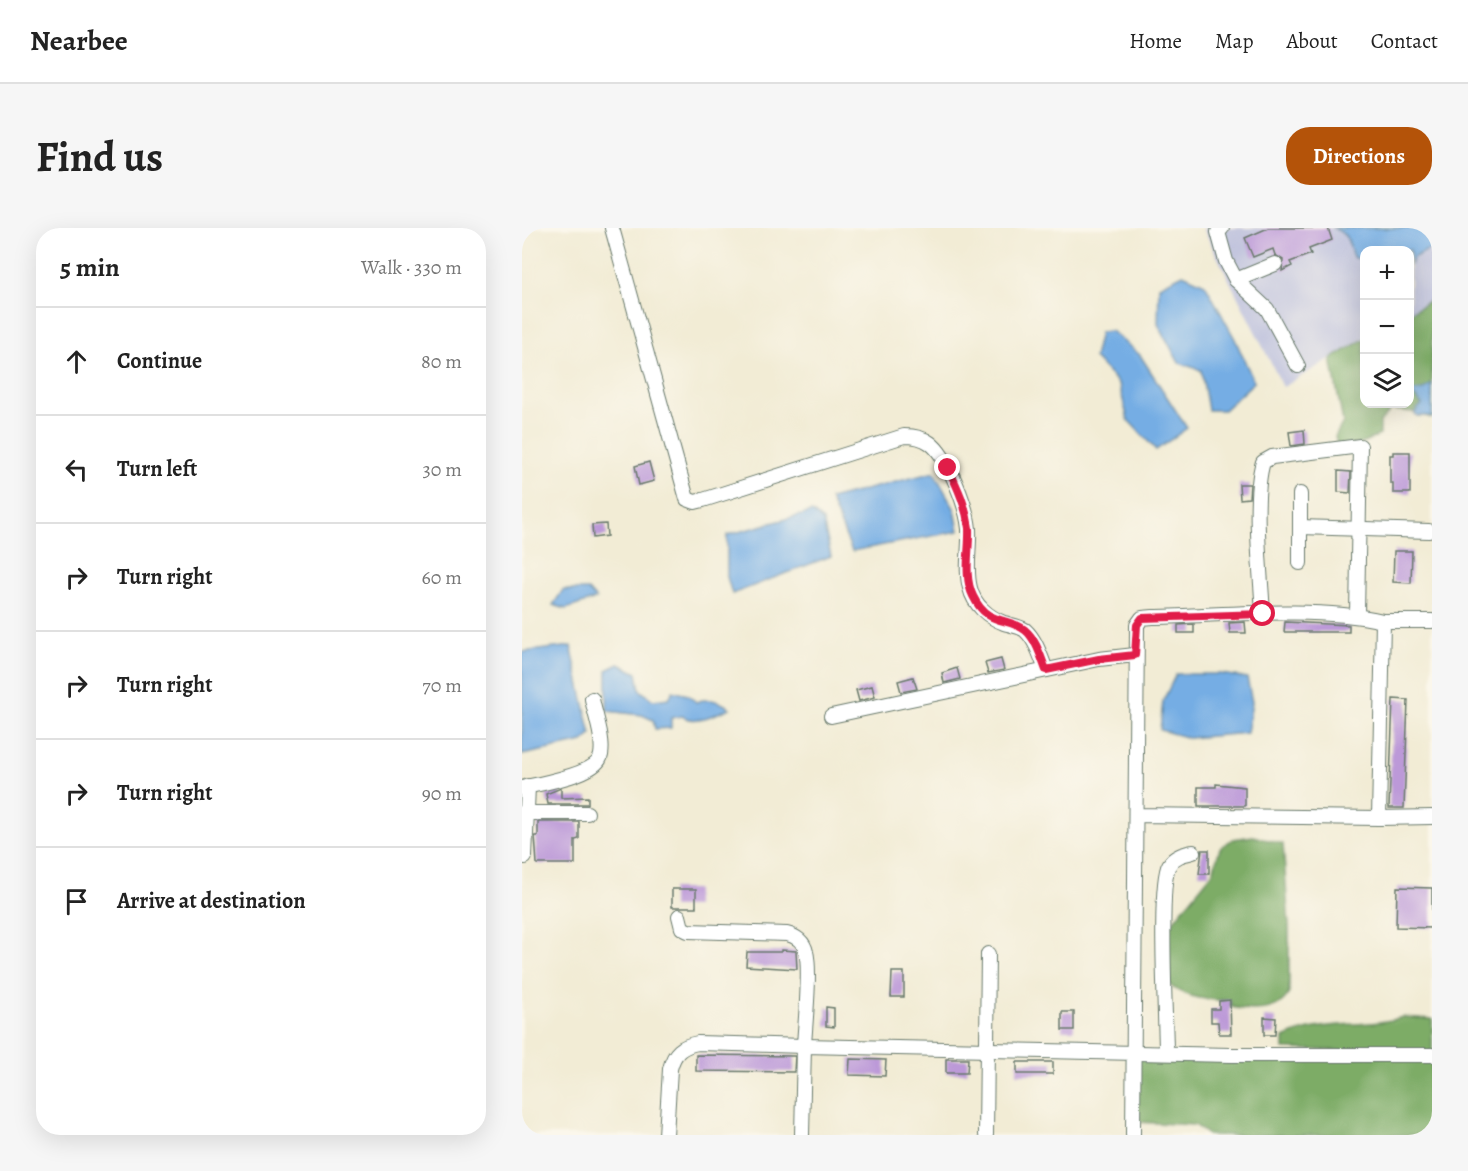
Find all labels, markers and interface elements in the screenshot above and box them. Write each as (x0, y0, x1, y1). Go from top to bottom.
text: Nearbee (30, 22, 128, 60)
text: Home (1129, 27, 1182, 55)
text: Map (1215, 27, 1253, 55)
text: About (1286, 27, 1338, 55)
text: Contact (1371, 27, 1438, 55)
button: Directions (1286, 127, 1432, 185)
text: Find us (36, 128, 163, 185)
map controls (1360, 246, 1414, 408)
button: + (1360, 246, 1414, 300)
text: 5 min (60, 250, 120, 285)
text: Walk · 330 m (361, 254, 462, 281)
button: − (1360, 300, 1414, 354)
icon: ahead (60, 345, 93, 378)
text: Continue (117, 346, 202, 376)
text: 80 m (421, 348, 462, 375)
button: layers (1360, 354, 1414, 408)
icon: left (60, 453, 93, 486)
text: Turn left (117, 454, 197, 484)
route end (934, 454, 960, 480)
text: 30 m (422, 456, 462, 483)
icon: right (60, 561, 93, 594)
text: Turn right (117, 562, 213, 592)
text: 60 m (422, 564, 462, 591)
route start (1249, 600, 1275, 626)
icon: right (60, 669, 93, 702)
text: Turn right (117, 670, 213, 700)
text: 70 m (422, 672, 462, 699)
icon: right (60, 777, 93, 810)
text: Turn right (117, 778, 213, 808)
text: 90 m (422, 780, 462, 807)
icon: arrive (60, 885, 93, 918)
text: Arrive at destination (117, 886, 306, 916)

